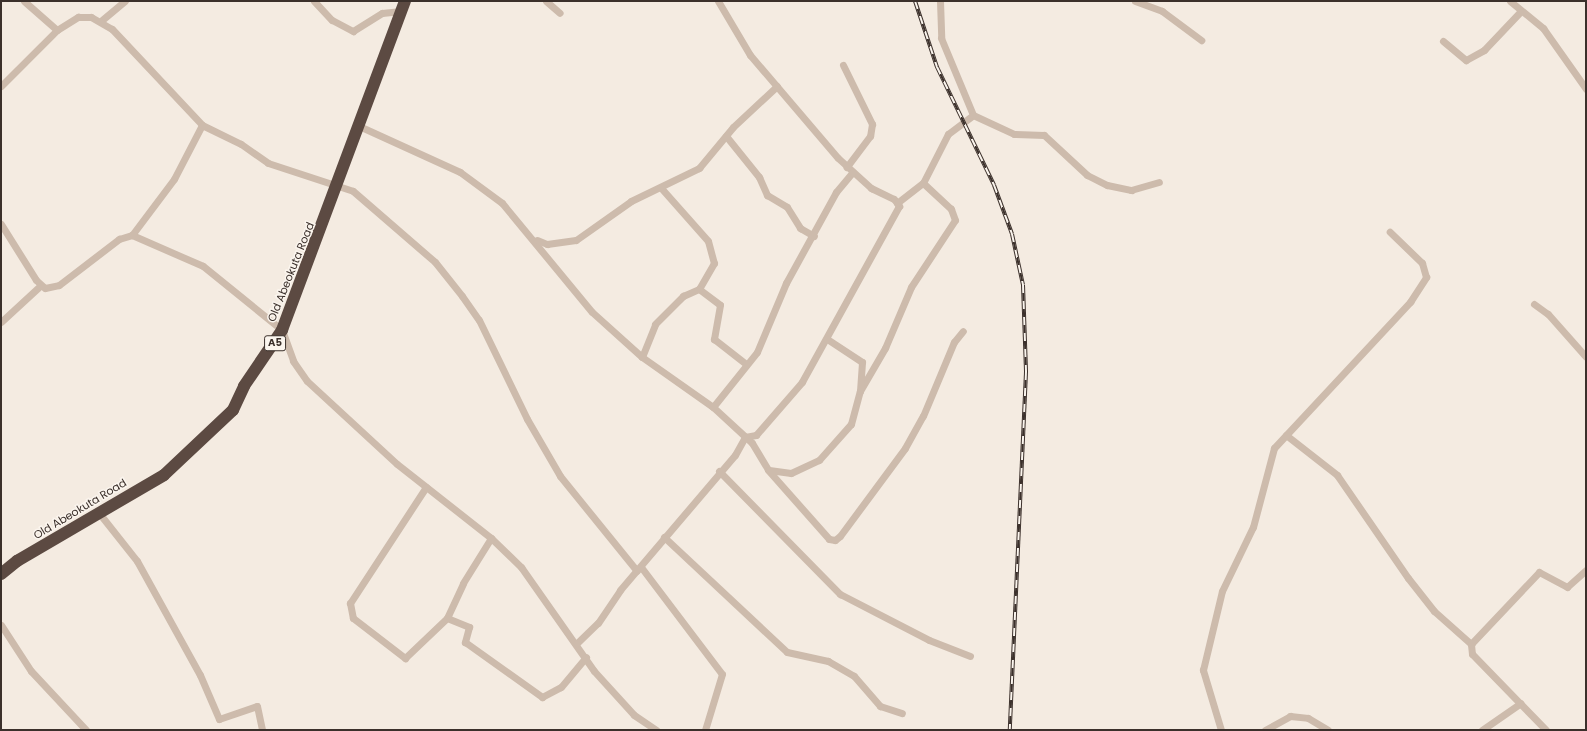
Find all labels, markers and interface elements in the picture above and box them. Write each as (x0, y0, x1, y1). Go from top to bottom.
street label: Old Abeokuta Road (265, 220, 317, 324)
road number: A5 (264, 335, 286, 351)
street label: Old Abeokuta Road (31, 476, 129, 542)

